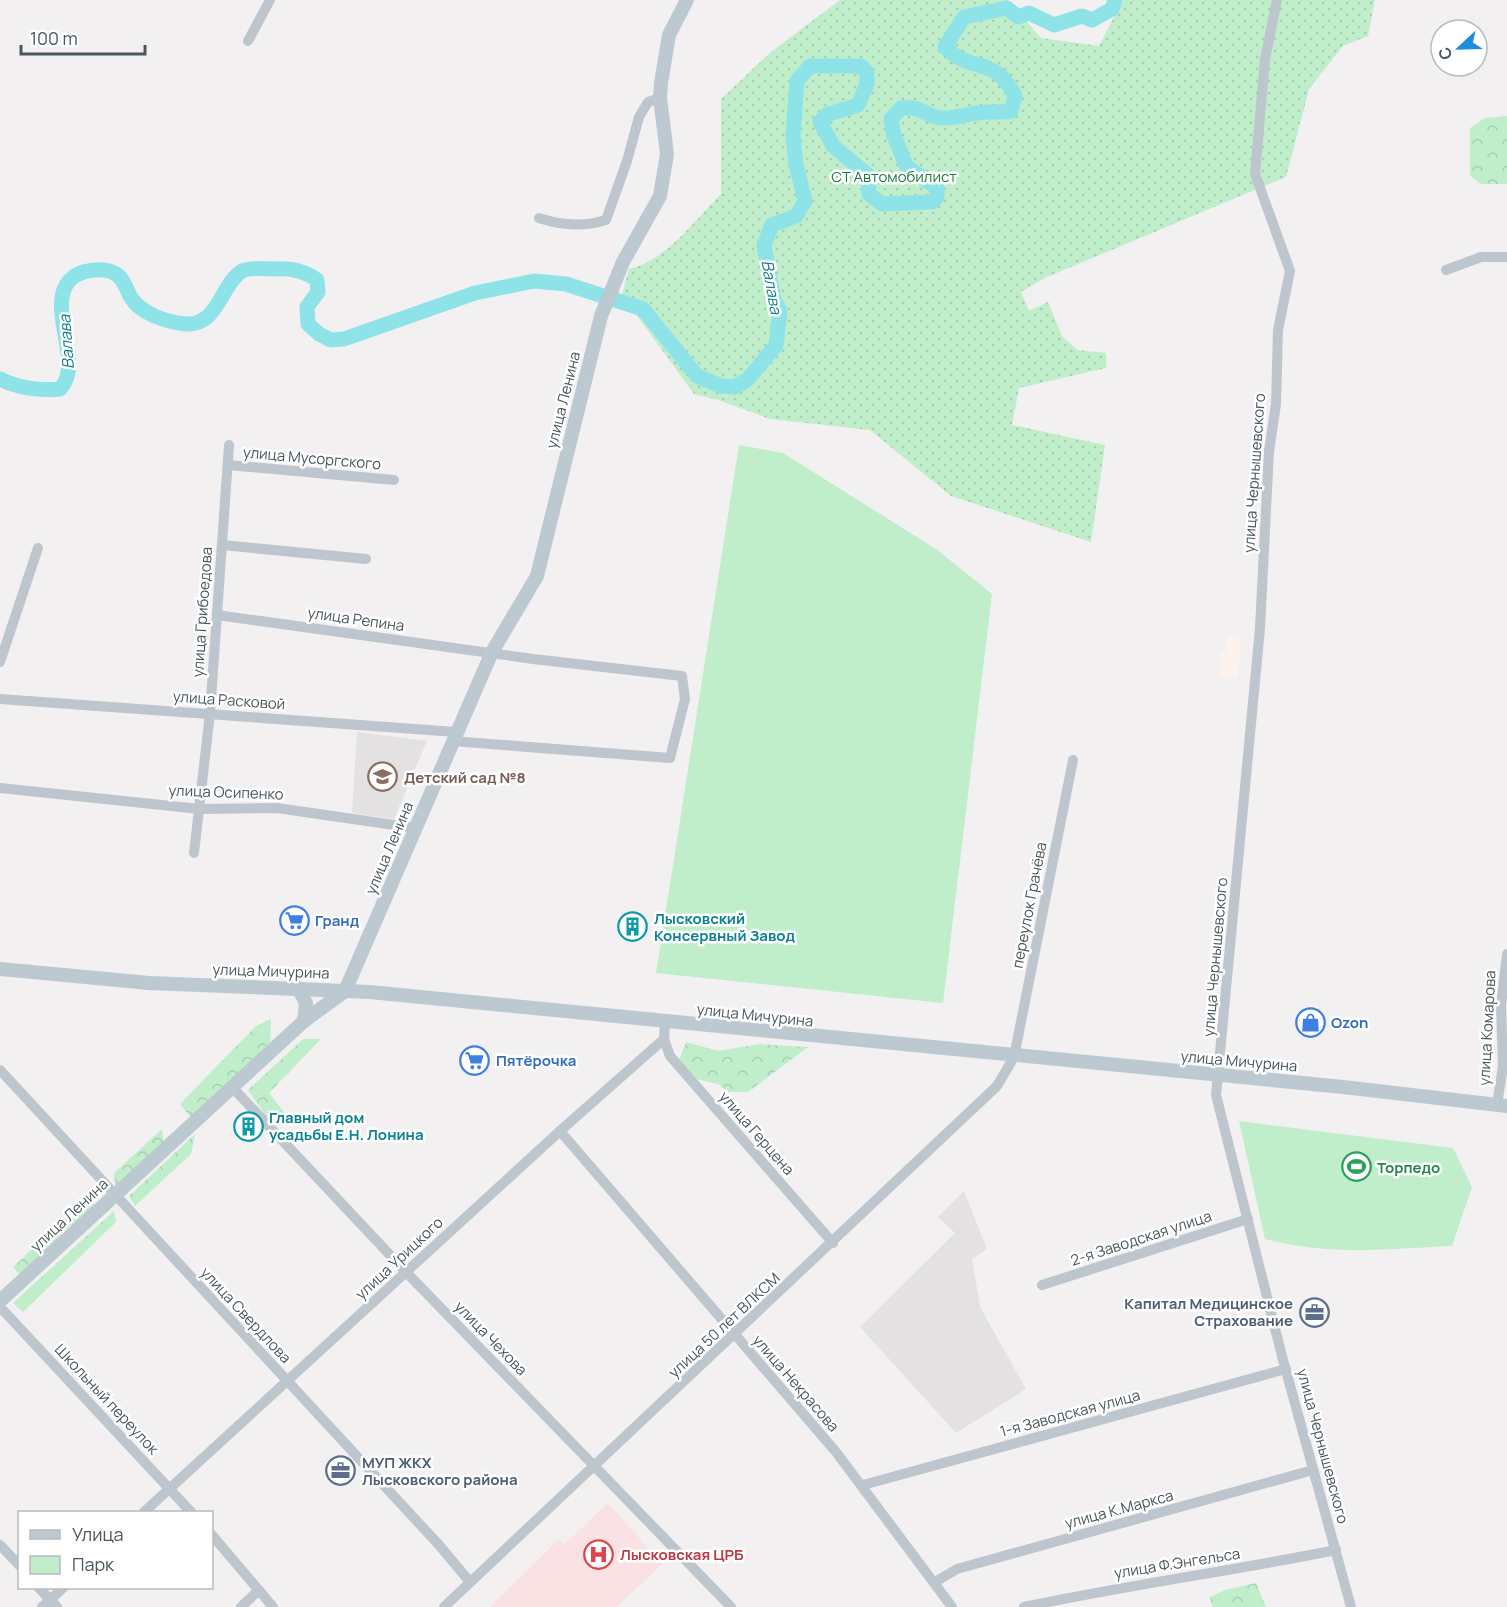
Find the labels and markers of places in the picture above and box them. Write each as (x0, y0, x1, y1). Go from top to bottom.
school or university icon: Детский сад №8 (367, 761, 399, 793)
place label: Детский сад №8 (404, 767, 526, 788)
supermarket icon: Гранд (278, 904, 310, 936)
place label: Лысковский Консервный Завод (654, 908, 796, 946)
place label: Гранд (315, 910, 360, 931)
building icon: Лысковский Консервный Завод (617, 911, 649, 943)
shop icon: Ozon (1294, 1006, 1326, 1038)
place label: Ozon (1331, 1012, 1368, 1033)
supermarket icon: Пятёрочка (459, 1044, 491, 1076)
place label: Пятёрочка (496, 1050, 576, 1071)
place label: Главный дом усадьбы Е.Н. Лонина (269, 1107, 424, 1145)
building icon: Главный дом усадьбы Е.Н. Лонина (232, 1110, 264, 1142)
sports icon: Торпедо (1340, 1151, 1372, 1183)
place label: Торпедо (1377, 1157, 1440, 1178)
place label: Капитал Медицинское Страхование (1124, 1293, 1293, 1331)
office icon: Капитал Медицинское Страхование (1298, 1296, 1330, 1328)
place label: МУП ЖКХ Лысковского района (362, 1452, 518, 1490)
office icon: МУП ЖКХ Лысковского района (325, 1455, 357, 1487)
hospital icon: Лысковская ЦРБ (583, 1538, 615, 1570)
place label: Лысковская ЦРБ (620, 1544, 744, 1565)

